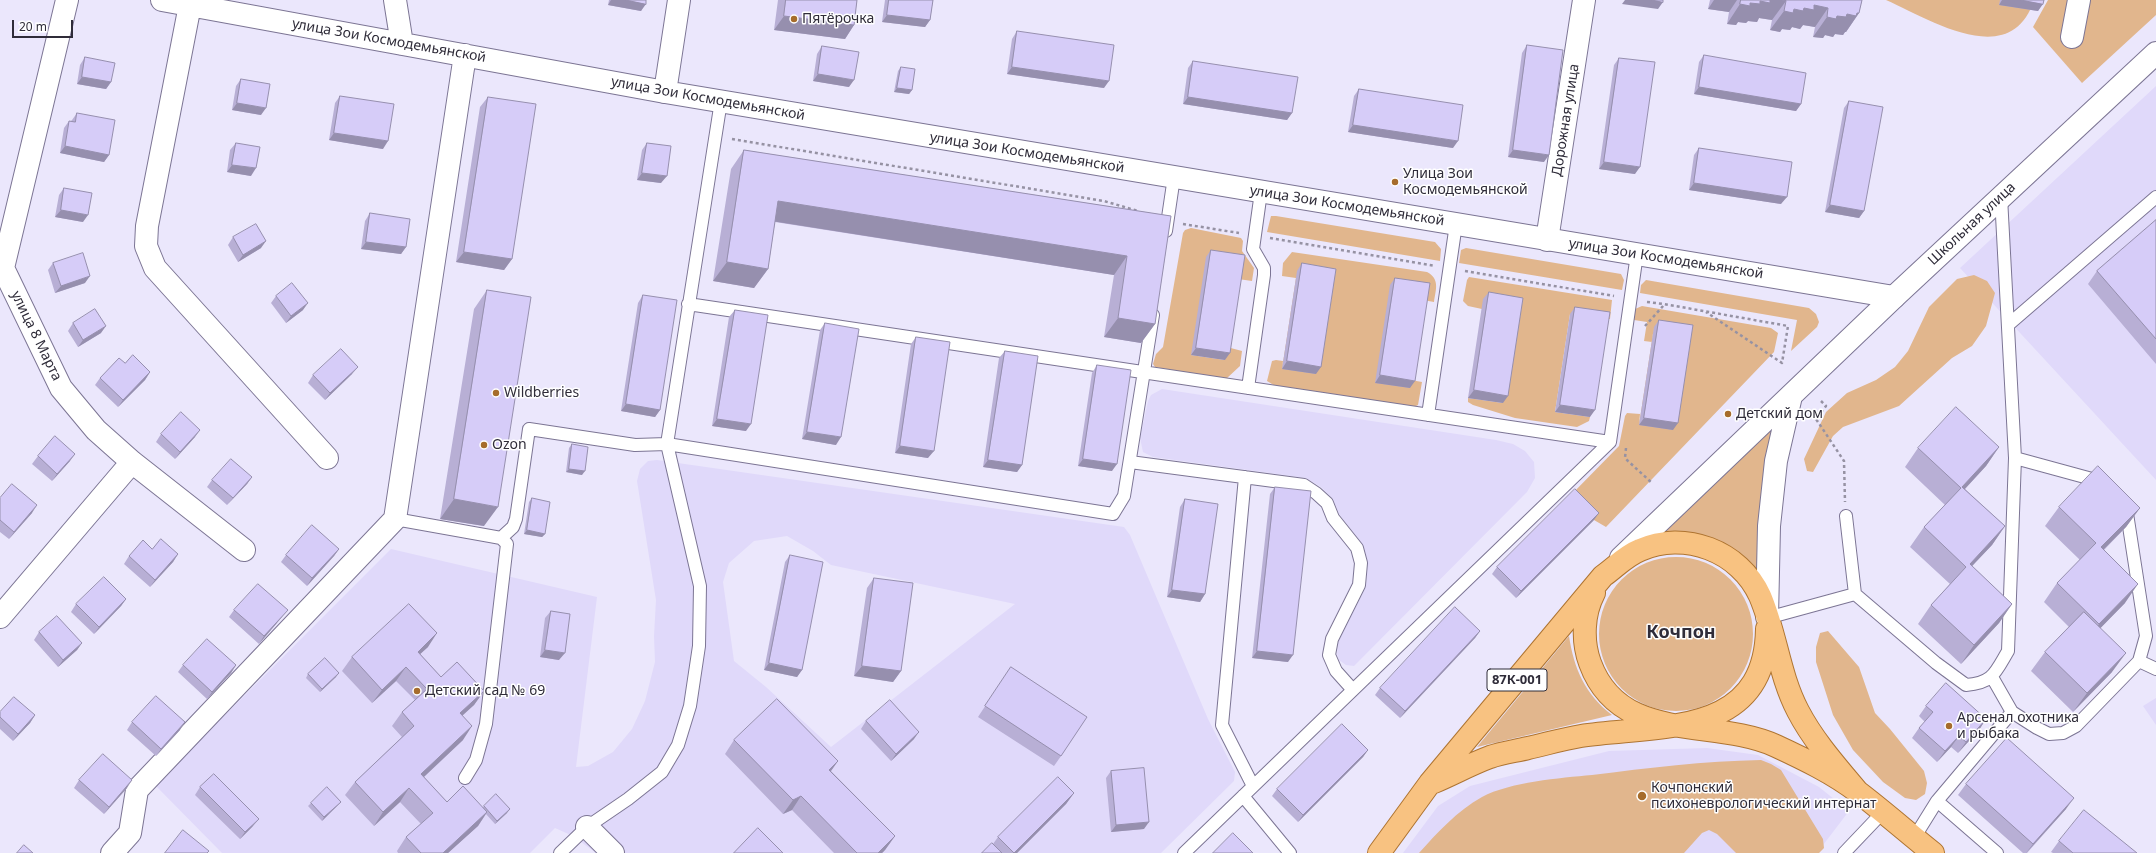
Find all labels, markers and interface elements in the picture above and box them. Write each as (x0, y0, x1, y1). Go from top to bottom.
place label: Пятёрочка (802, 11, 874, 27)
scale bar (14, 12, 75, 38)
marker: Пятёрочка (789, 14, 799, 24)
street label: улица Зои Космодемьянской (291, 16, 487, 66)
text: 20 m (19, 18, 47, 35)
street label: Дорожная улица (1549, 63, 1583, 177)
street label: улица Зои Космодемьянской (610, 74, 806, 124)
street label: улица Зои Космодемьянской (929, 129, 1125, 177)
place label: Улица Зои Космодемьянской (1403, 166, 1528, 198)
marker: Улица Зои Космодемьянской (1390, 177, 1400, 187)
street label: Школьная улица (1925, 179, 2019, 269)
street label: улица Зои Космодемьянской (1249, 182, 1445, 230)
street label: улица Зои Космодемьянской (1568, 235, 1764, 283)
street label: улица 8 Марта (7, 288, 65, 384)
place label: Wildberries (504, 385, 579, 401)
marker: Wildberries (491, 388, 501, 398)
place label: Детский дом (1736, 406, 1823, 422)
marker: Детский дом (1723, 409, 1733, 419)
place label: Ozon (492, 437, 527, 453)
marker: Ozon (479, 440, 489, 450)
district label: Кочпон (1646, 622, 1716, 644)
road number: 87К-001 (1487, 669, 1547, 691)
place label: Детский сад № 69 (425, 683, 545, 699)
marker: Детский сад № 69 (412, 686, 422, 696)
place label: Арсенал охотника и рыбака (1957, 710, 2079, 742)
marker: Арсенал охотника и рыбака (1944, 721, 1954, 731)
place label: Кочпонский психоневрологический интернат (1651, 780, 1877, 812)
marker: Кочпонский психоневрологический интернат (1636, 790, 1648, 802)

